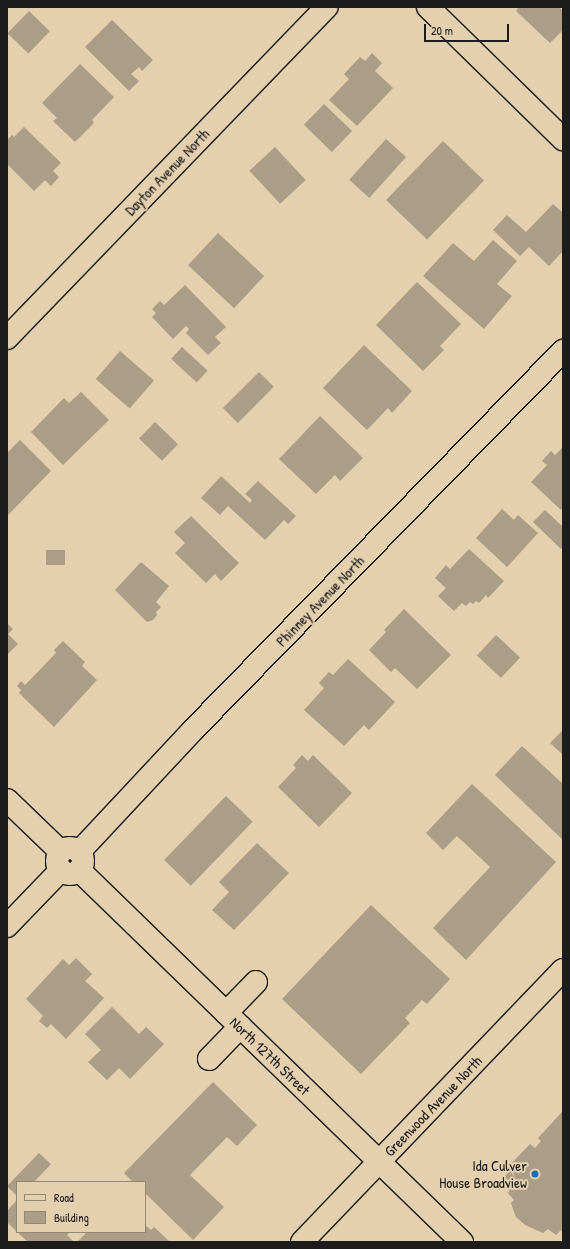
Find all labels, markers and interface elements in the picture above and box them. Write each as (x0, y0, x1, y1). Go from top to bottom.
scale bar (426, 16, 511, 42)
text: 20 m (431, 22, 453, 39)
street label: Dayton Avenue North (121, 125, 213, 219)
street label: Phinney Avenue North (272, 552, 368, 650)
street label: North 127th Street (226, 1013, 314, 1099)
street label: Greenwood Avenue North (380, 1052, 486, 1160)
place label: Ida Culver House Broadview (439, 1156, 527, 1191)
marker: Ida Culver House Broadview (530, 1169, 540, 1179)
legend (16, 1181, 146, 1233)
text: Road (54, 1189, 74, 1206)
text: Building (54, 1209, 89, 1226)

